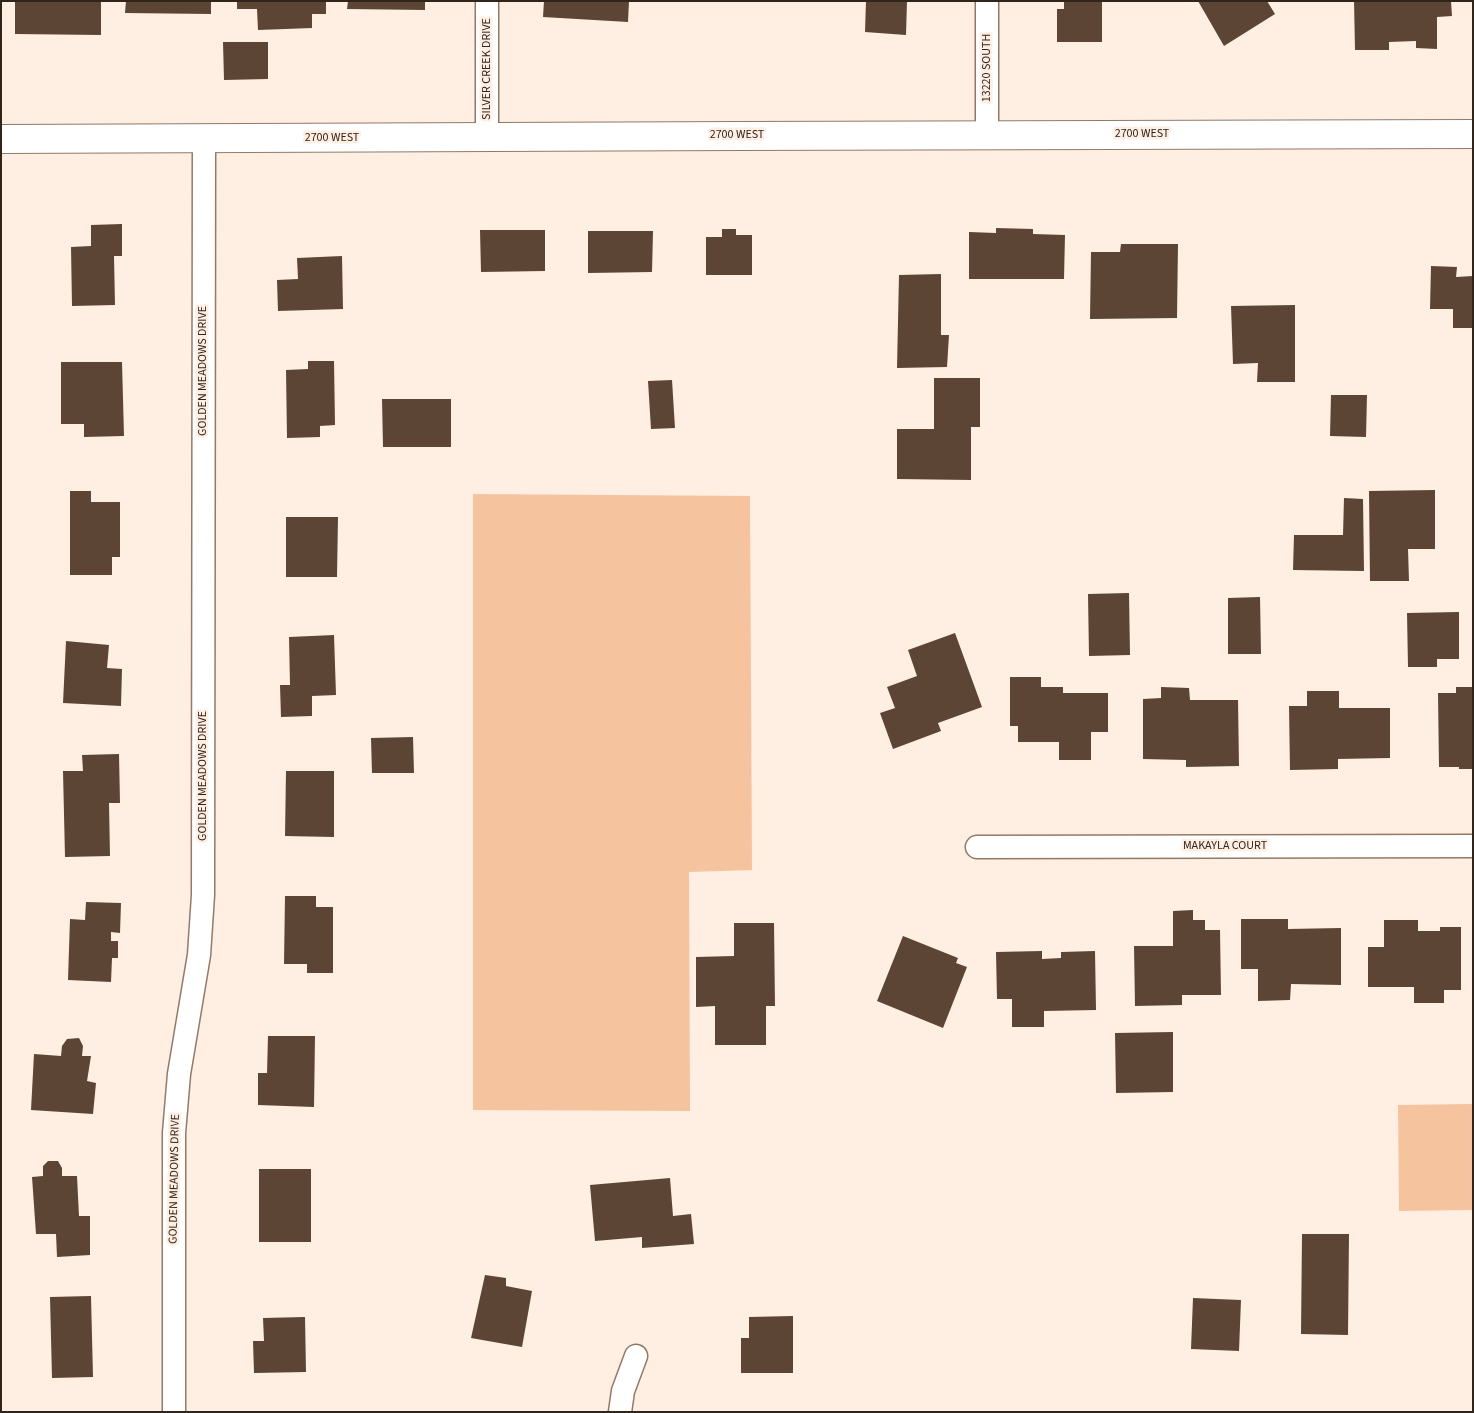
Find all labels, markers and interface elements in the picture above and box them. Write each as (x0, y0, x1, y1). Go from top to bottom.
street label: SILVER CREEK DRIVE (480, 18, 494, 120)
street label: 13220 SOUTH (980, 34, 994, 102)
street label: 2700 WEST (1115, 127, 1169, 141)
street label: 2700 WEST (710, 128, 764, 142)
street label: 2700 WEST (305, 131, 359, 145)
street label: GOLDEN MEADOWS DRIVE (196, 306, 210, 436)
street label: GOLDEN MEADOWS DRIVE (196, 711, 210, 841)
street label: MAKAYLA COURT (1183, 839, 1267, 853)
street label: GOLDEN MEADOWS DRIVE (167, 1114, 183, 1244)

